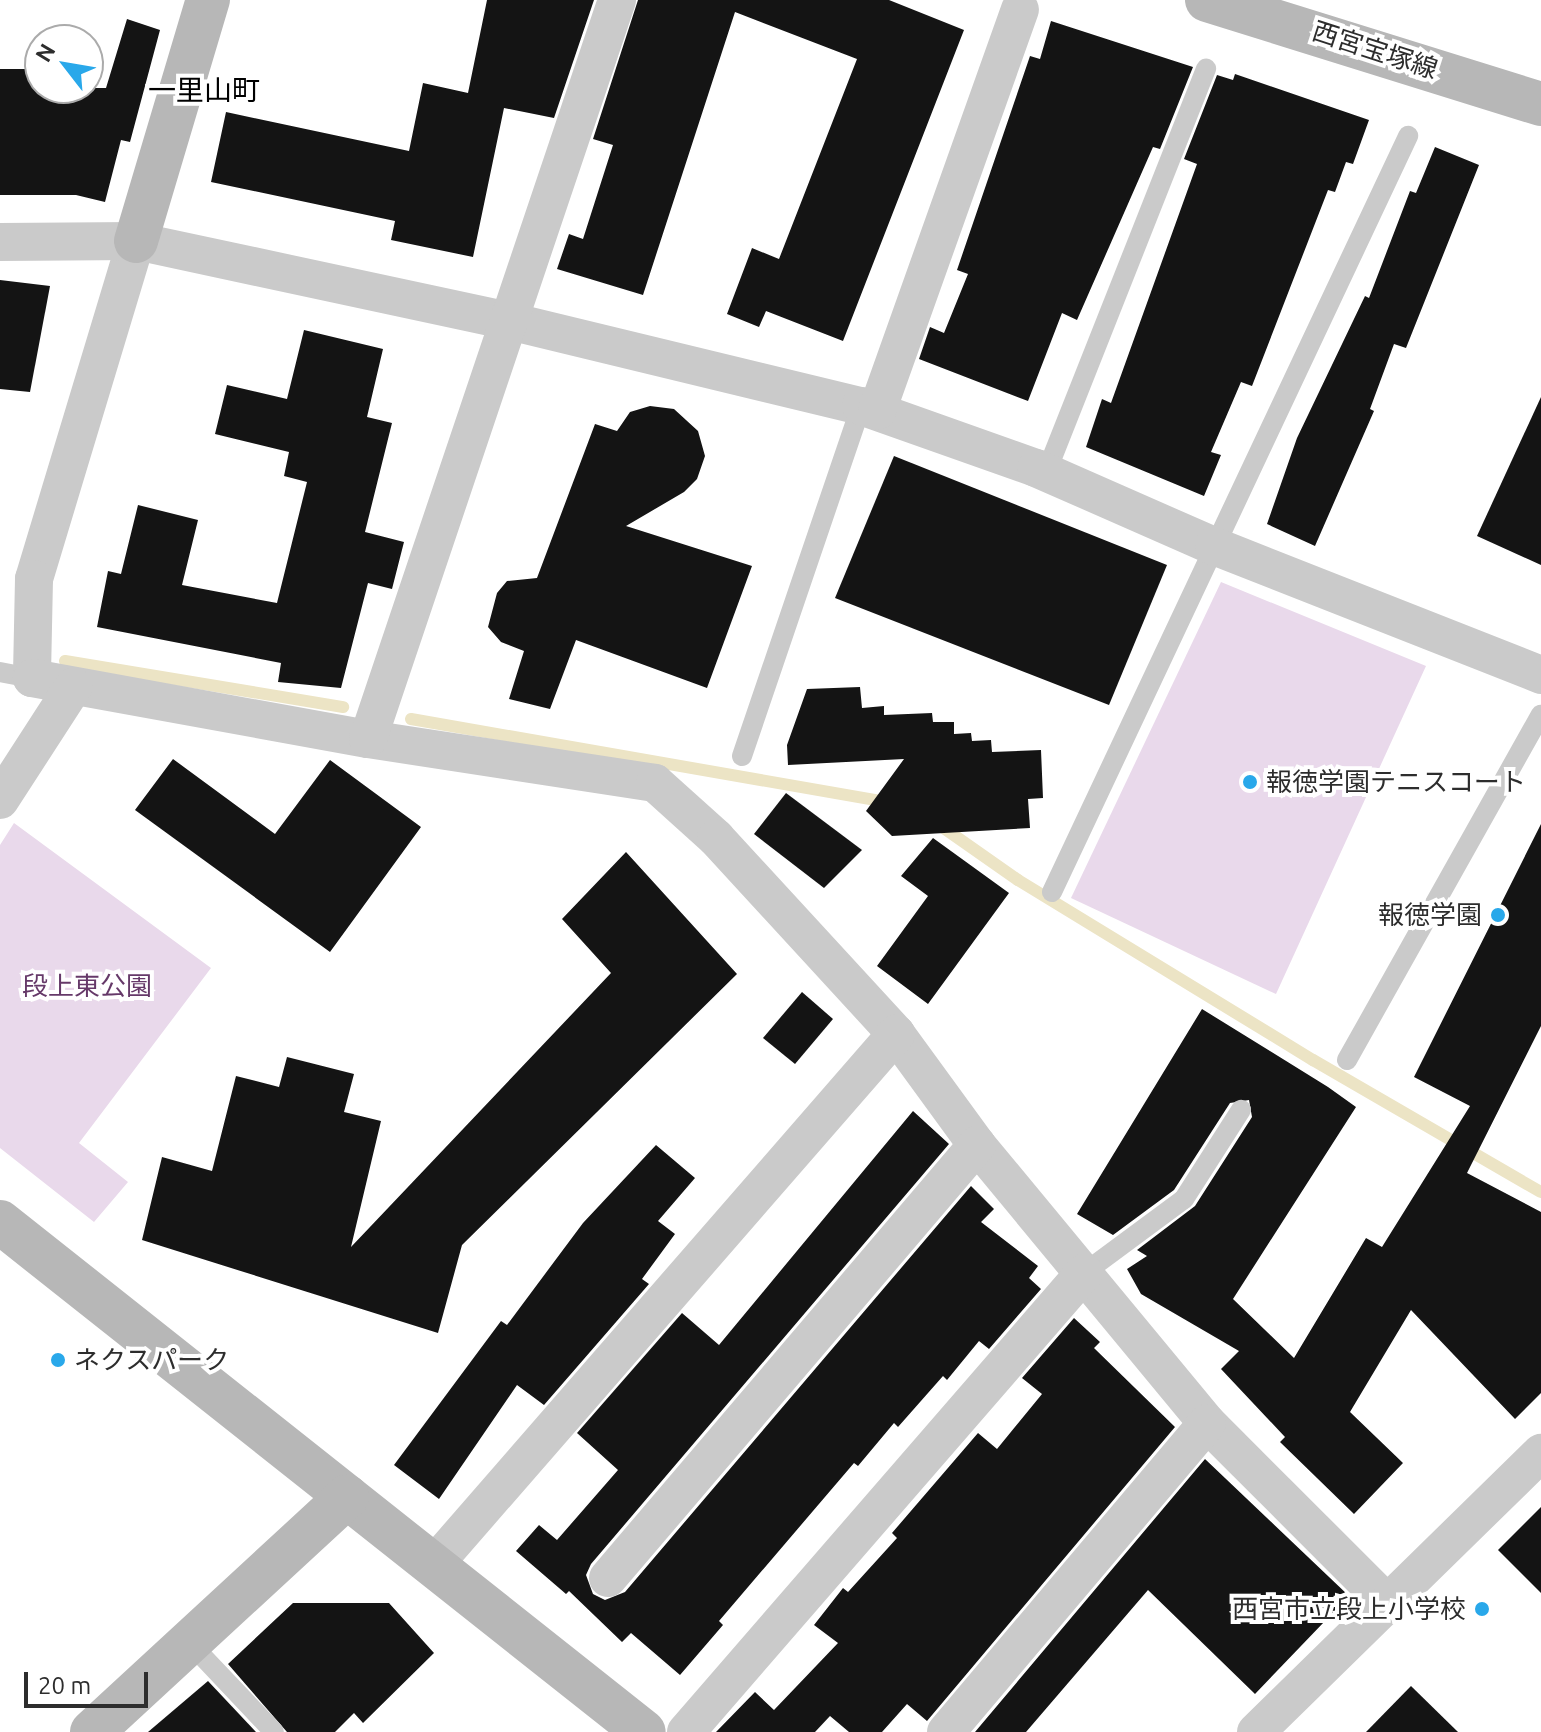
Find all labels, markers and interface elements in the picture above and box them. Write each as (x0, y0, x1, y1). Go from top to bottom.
street label: 西宮宝塚線 (1308, 15, 1442, 85)
north arrow (24, 24, 104, 104)
text: N (30, 39, 60, 66)
district label: 一里山町 (148, 73, 260, 107)
place label: 報徳学園テニスコート (1266, 766, 1526, 798)
marker: 報徳学園テニスコート (1241, 773, 1259, 791)
place label: 報徳学園 (1378, 899, 1482, 931)
marker: 報徳学園 (1489, 906, 1507, 924)
park label: 段上東公園 (22, 970, 152, 1002)
place label: ネクスパーク (74, 1344, 230, 1376)
marker: ネクスパーク (49, 1351, 67, 1369)
place label: 西宮市立段上小学校 (1232, 1593, 1466, 1625)
marker: 西宮市立段上小学校 (1473, 1600, 1491, 1618)
scale bar (28, 1656, 152, 1706)
text: 20 m (38, 1672, 91, 1699)

